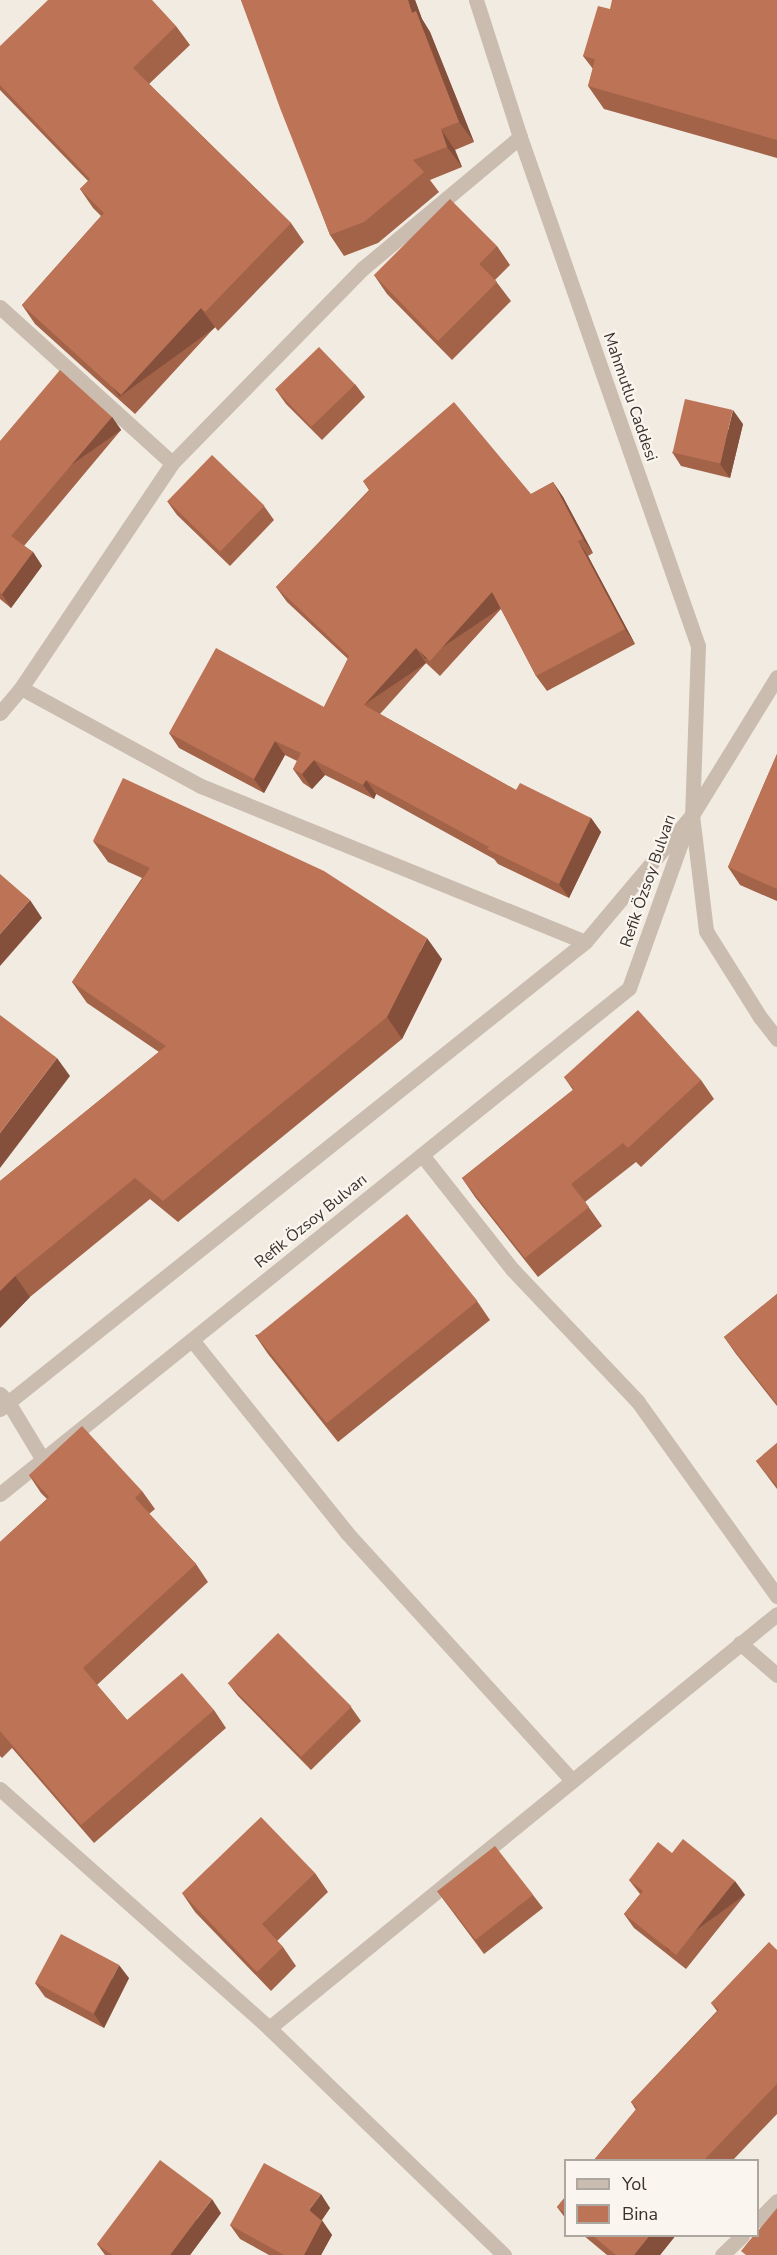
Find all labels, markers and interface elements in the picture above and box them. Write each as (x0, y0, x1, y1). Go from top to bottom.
street label: Mahmutlu Caddesi (599, 330, 661, 464)
street label: Refik Özsoy Bulvarı (616, 812, 680, 950)
street label: Refik Özsoy Bulvarı (251, 1170, 371, 1272)
legend (564, 2159, 759, 2237)
text: Yol (622, 2172, 647, 2196)
text: Bina (622, 2202, 658, 2226)

